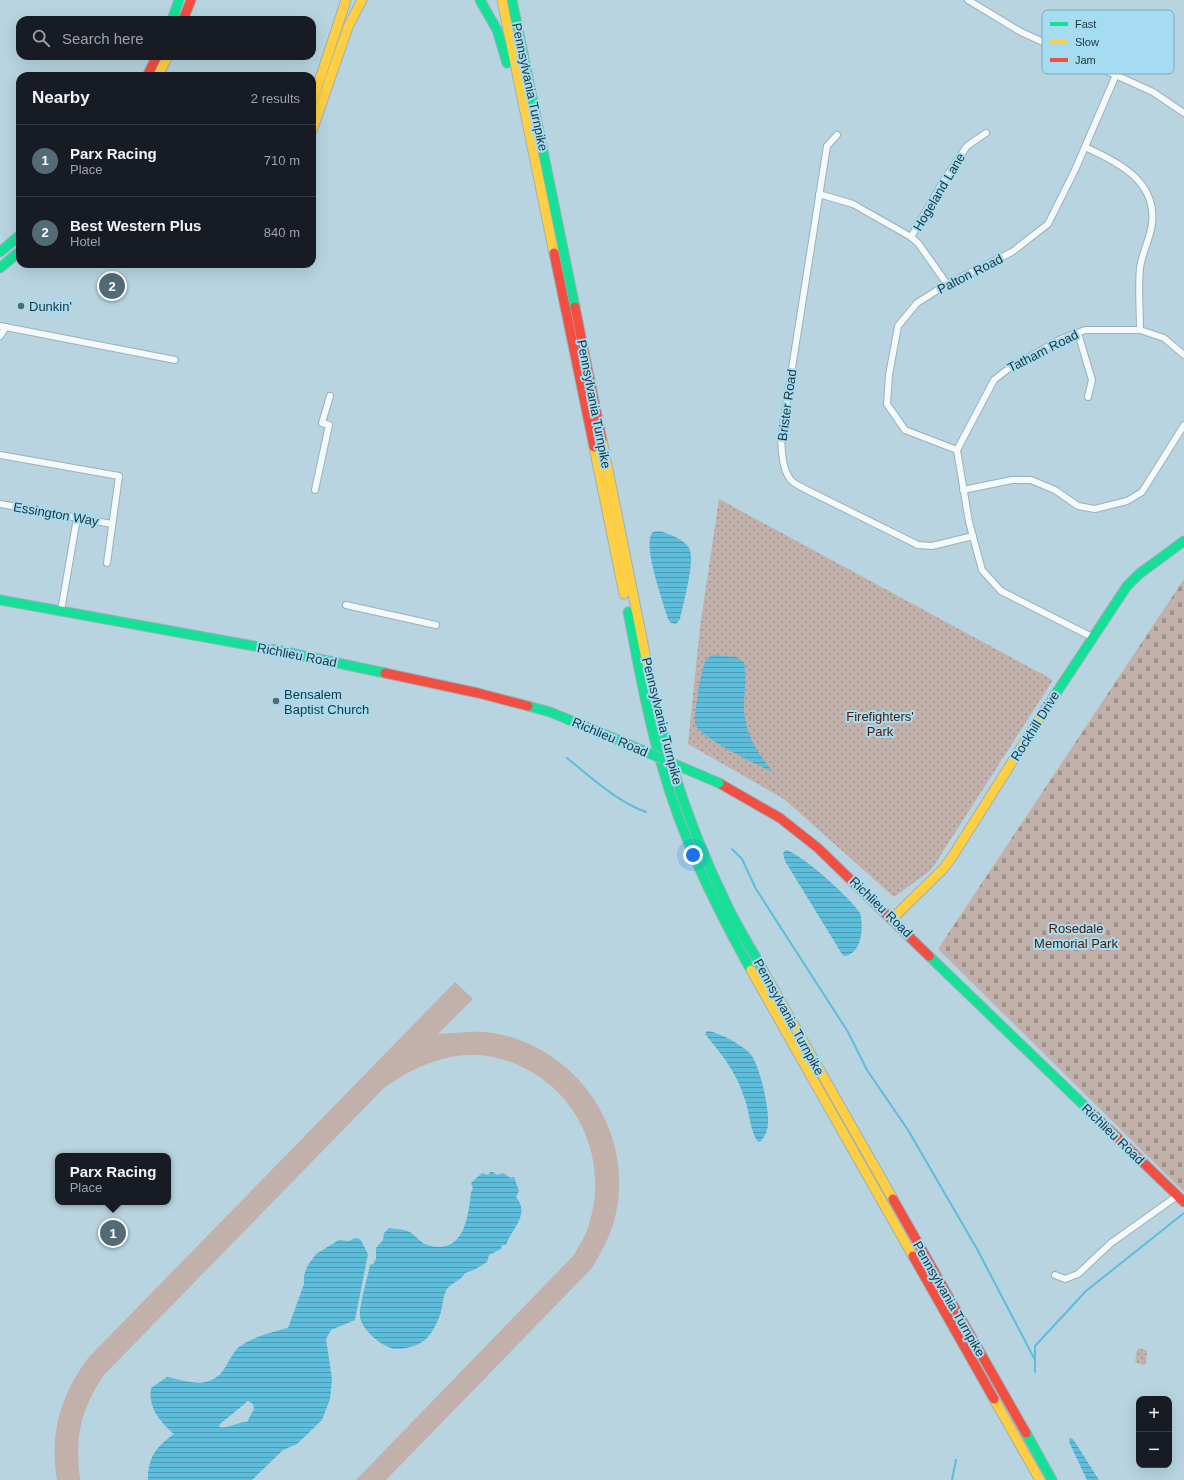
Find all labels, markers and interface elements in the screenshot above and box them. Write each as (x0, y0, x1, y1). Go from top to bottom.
legend (1042, 10, 1174, 74)
search box (16, 16, 316, 60)
text: Fast (1075, 18, 1096, 30)
street label: Pennsylvania Turnpike (509, 21, 551, 153)
icon: search (30, 27, 52, 49)
text: Search here (62, 30, 144, 47)
text: Slow (1075, 36, 1099, 48)
text: Jam (1075, 54, 1096, 66)
text: Nearby (32, 88, 90, 107)
text: 2 results (251, 91, 300, 106)
text: Parx Racing (70, 145, 157, 162)
street label: Hogeland Lane (910, 150, 968, 234)
text: 1 (41, 153, 49, 168)
text: 710 m (264, 153, 300, 168)
text: Place (70, 162, 103, 177)
text: Best Western Plus (70, 217, 201, 234)
text: 2 (41, 225, 49, 240)
text: 840 m (264, 225, 300, 240)
text: Hotel (70, 234, 100, 249)
street label: Palton Road (935, 251, 1005, 297)
pin: 2 (99, 271, 125, 301)
place label: Dunkin' (29, 299, 72, 314)
marker: Dunkin' (16, 301, 26, 311)
street label: Tatham Road (1005, 327, 1081, 375)
street label: Pennsylvania Turnpike (574, 338, 614, 470)
street label: Brister Road (775, 368, 799, 442)
street label: Essington Way (12, 499, 100, 529)
street label: Richlieu Road (256, 640, 338, 670)
street label: Pennsylvania Turnpike (639, 656, 685, 786)
place label: Bensalem Baptist Church (284, 687, 369, 717)
street label: Rockhill Drive (1008, 688, 1062, 764)
marker: Bensalem Baptist Church (271, 696, 281, 706)
park label: Firefighters' Park (846, 709, 914, 739)
street label: Richlieu Road (570, 714, 650, 760)
your location (683, 845, 703, 865)
street label: Richlieu Road (847, 873, 915, 941)
park label: Rosedale Memorial Park (1034, 921, 1118, 951)
street label: Pennsylvania Turnpike (751, 956, 827, 1078)
street label: Richlieu Road (1079, 1100, 1147, 1168)
popup (55, 1153, 171, 1205)
text: Parx Racing (70, 1163, 156, 1180)
text: Place (70, 1180, 102, 1195)
pin: 1 (100, 1218, 126, 1248)
street label: Pennsylvania Turnpike (910, 1239, 988, 1359)
map controls (1136, 1396, 1172, 1468)
button: + (1136, 1396, 1172, 1432)
button: − (1136, 1432, 1172, 1468)

